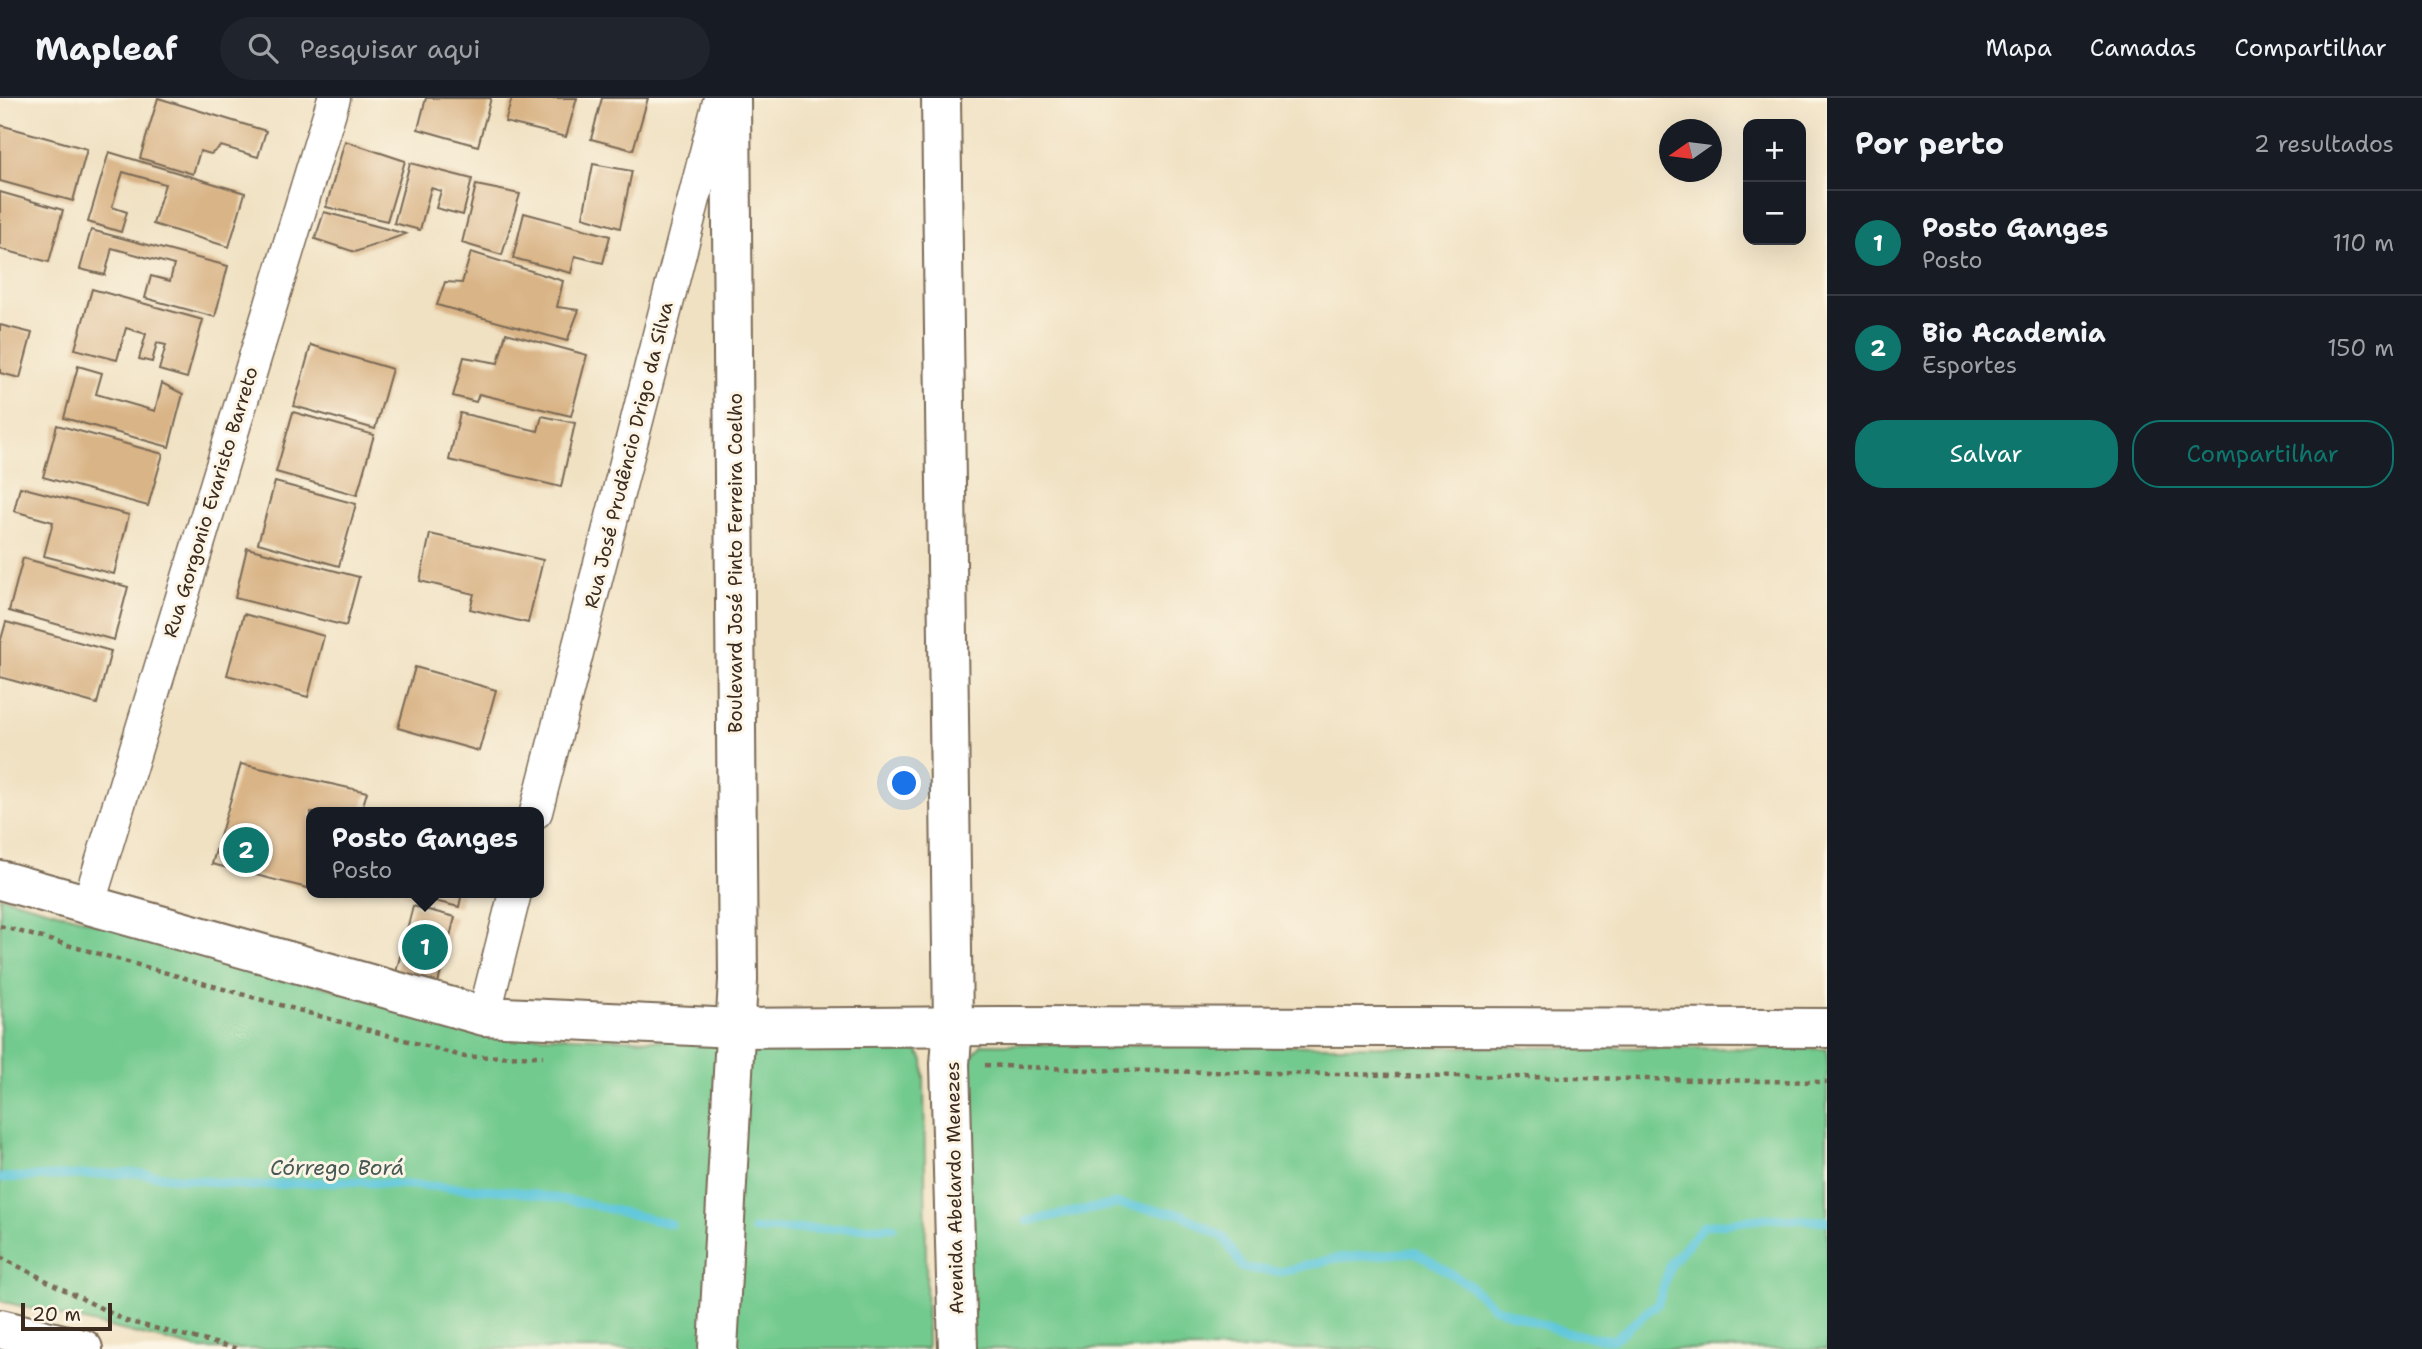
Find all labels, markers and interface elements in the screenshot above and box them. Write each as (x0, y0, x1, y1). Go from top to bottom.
search box (220, 17, 710, 80)
text: Mapleaf (35, 26, 178, 71)
icon: search (244, 29, 282, 67)
text: Pesquisar aqui (300, 31, 481, 66)
text: Mapa (1985, 32, 2052, 64)
text: Camadas (2090, 32, 2197, 64)
text: Compartilhar (2235, 32, 2387, 64)
north arrow (1659, 119, 1722, 182)
map controls (1743, 119, 1806, 245)
button: + (1743, 119, 1806, 182)
text: Por perto (1855, 123, 2004, 164)
text: 2 resultados (2254, 129, 2394, 159)
button: − (1743, 182, 1806, 245)
text: Posto Ganges (1922, 210, 2109, 245)
text: 1 (1873, 228, 1883, 258)
text: 110 m (2332, 228, 2394, 258)
text: Posto (1922, 245, 1982, 275)
street label: Rua José Prudêncio Drigo da Silva (578, 299, 679, 611)
text: Bio Academia (1922, 315, 2106, 350)
text: 2 (1870, 333, 1886, 363)
text: 150 m (2327, 333, 2394, 363)
text: Esportes (1922, 350, 2017, 380)
street label: Rua Gorgonio Evaristo Barreto (157, 364, 264, 641)
street label: Boulevard José Pinto Ferreira Coelho (723, 393, 748, 733)
button: Salvar (1855, 420, 2118, 488)
button: Compartilhar (2132, 420, 2394, 488)
your location (887, 766, 921, 800)
popup (306, 807, 544, 898)
text: Posto Ganges (332, 820, 518, 855)
pin: 2 (223, 824, 269, 876)
text: Posto (332, 855, 392, 885)
pin: 1 (402, 921, 448, 973)
street label: Avenida Abelardo Menezes (940, 1061, 969, 1315)
water label: Córrego Borá (270, 1154, 404, 1182)
scale bar (21, 1300, 112, 1332)
text: 20 m (32, 1302, 81, 1327)

